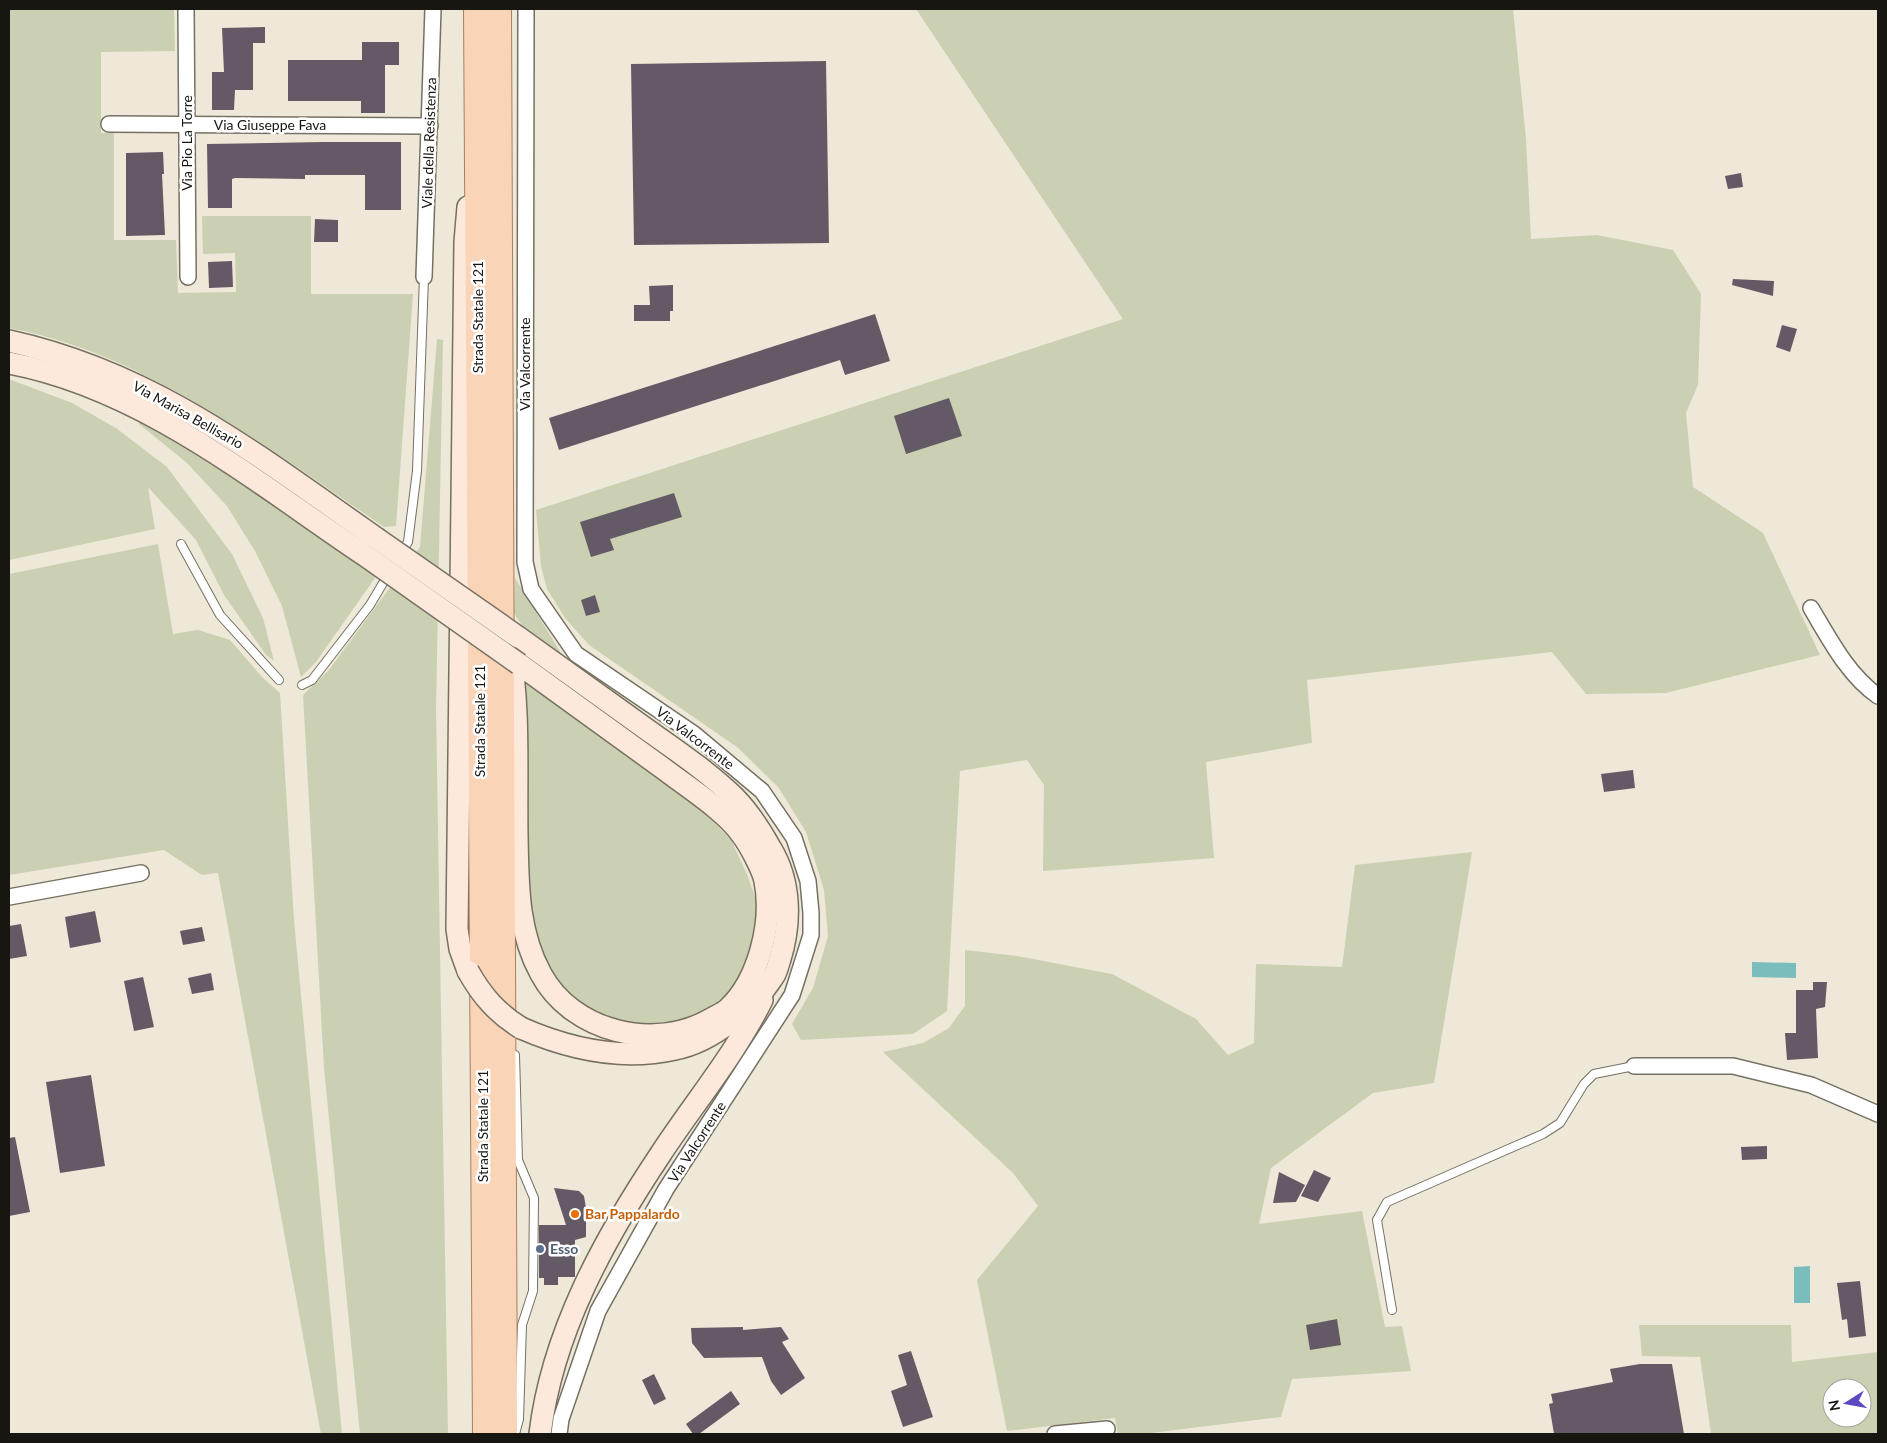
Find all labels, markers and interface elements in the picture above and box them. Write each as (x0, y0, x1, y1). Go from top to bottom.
street label: Viale della Resistenza (418, 77, 439, 209)
street label: Via Pio La Torre (178, 95, 195, 191)
street label: Via Giuseppe Fava (214, 116, 326, 133)
street label: Strada Statale 121 (469, 261, 486, 373)
street label: Via Valcorrente (516, 317, 533, 411)
street label: Via Marisa Bellisario (130, 377, 247, 452)
street label: Strada Statale 121 (471, 665, 488, 777)
street label: Via Valcorrente (653, 703, 738, 773)
street label: Strada Statale 121 (474, 1070, 491, 1182)
street label: Via Valcorrente (664, 1098, 729, 1186)
place label: Bar Pappalardo (585, 1205, 680, 1222)
marker: Bar Pappalardo (569, 1208, 581, 1220)
place label: Esso (550, 1240, 578, 1257)
marker: Esso (534, 1243, 546, 1255)
north arrow (1822, 1378, 1872, 1428)
text: N (1824, 1399, 1843, 1412)

